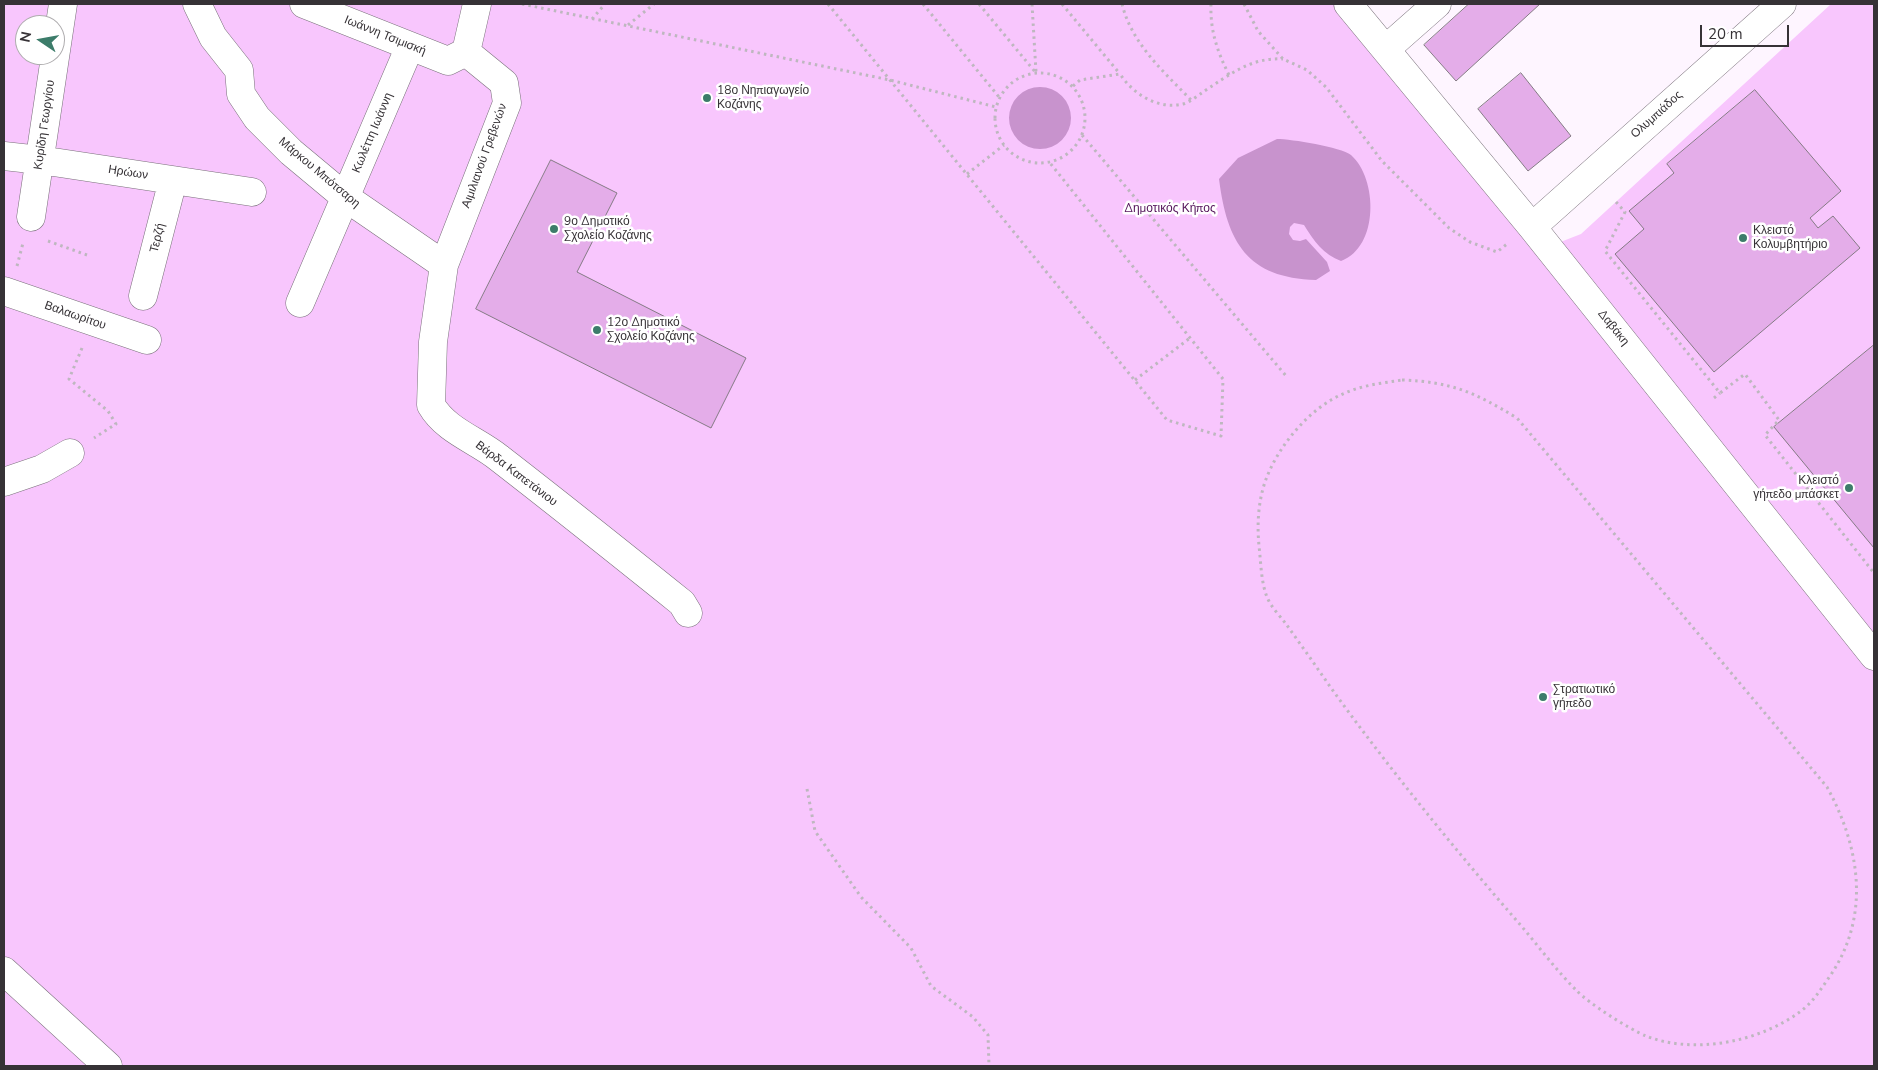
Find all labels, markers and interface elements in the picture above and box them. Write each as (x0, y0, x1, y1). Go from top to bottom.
street label: Ιωάννη Τσιμισκή (342, 13, 428, 59)
north arrow (15, 15, 65, 65)
scale bar (1703, 15, 1792, 47)
text: 20 m (1708, 24, 1743, 44)
text: N (15, 30, 36, 44)
street label: Κυρίδη Γεωργίου (32, 79, 58, 171)
place label: 18ο Νηπιαγωγείο Κοζάνης (717, 84, 809, 112)
street label: Ολυμπιάδος (1628, 88, 1686, 142)
street label: Κωλέττη Ιωάννη (350, 91, 396, 175)
marker: 18ο Νηπιαγωγείο Κοζάνης (701, 92, 713, 104)
street label: Αιμιλιανού Γρεβενών (459, 102, 511, 210)
street label: Μάρκου Μπότσαρη (275, 135, 363, 211)
street label: Ηρώων (107, 163, 149, 183)
park label: Δημοτικός Κήπος (1124, 202, 1216, 216)
place label: 9ο Δημοτικό Σχολείο Κοζάνης (564, 215, 652, 243)
street label: Τερζή (147, 222, 169, 254)
marker: 9ο Δημοτικό Σχολείο Κοζάνης (548, 223, 560, 235)
place label: Κλειστό Κολυμβητήριο (1753, 224, 1827, 252)
marker: Κλειστό Κολυμβητήριο (1737, 232, 1749, 244)
street label: Βαλαωρίτου (42, 299, 108, 333)
street label: Δαβάκη (1594, 307, 1632, 349)
place label: 12ο Δημοτικό Σχολείο Κοζάνης (607, 316, 695, 344)
marker: 12ο Δημοτικό Σχολείο Κοζάνης (591, 324, 603, 336)
street label: Βάρδα Καπετάνιου (472, 438, 560, 510)
place label: Κλειστό γήπεδο μπάσκετ (1753, 474, 1839, 502)
marker: Κλειστό γήπεδο μπάσκετ (1843, 482, 1855, 494)
place label: Στρατιωτικό γήπεδο (1553, 683, 1615, 711)
marker: Στρατιωτικό γήπεδο (1537, 691, 1549, 703)

